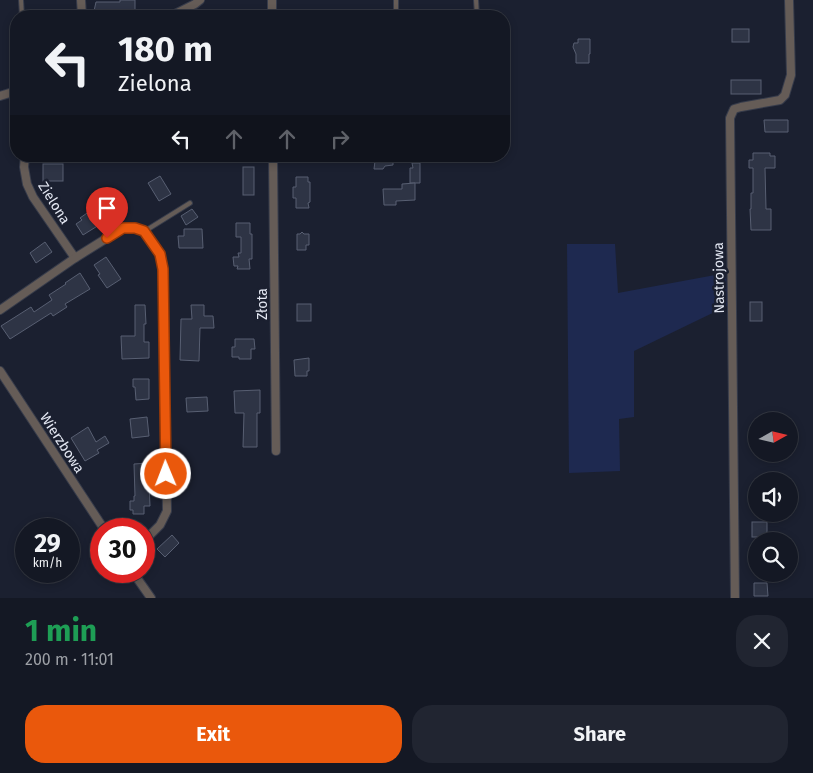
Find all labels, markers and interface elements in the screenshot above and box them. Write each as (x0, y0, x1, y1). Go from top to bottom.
text: 180 m (118, 28, 213, 70)
icon: left (35, 30, 100, 95)
text: Zielona (118, 70, 192, 97)
icon: left (167, 125, 195, 153)
icon: ahead (220, 125, 248, 153)
icon: ahead (273, 125, 301, 153)
icon: right (326, 125, 354, 153)
street label: Zielona (34, 179, 74, 227)
pin (86, 187, 128, 238)
icon: arrive (93, 194, 121, 222)
street label: Nastrojowa (710, 242, 728, 314)
street label: Złota (254, 288, 271, 320)
street label: Wierzbowa (36, 410, 88, 476)
north arrow (748, 412, 798, 462)
map controls (748, 412, 798, 582)
position arrow (139, 447, 191, 499)
button: sound (748, 472, 798, 522)
speed limit sign: 30 (90, 518, 155, 583)
text: 29 (34, 529, 61, 559)
button: search (748, 532, 798, 582)
text: km/h (33, 556, 62, 570)
text: 1 min (25, 613, 97, 649)
button: close (736, 615, 788, 667)
text: 200 m · 11:01 (25, 650, 114, 669)
button: Exit (25, 705, 402, 763)
button: Share (412, 705, 788, 763)

